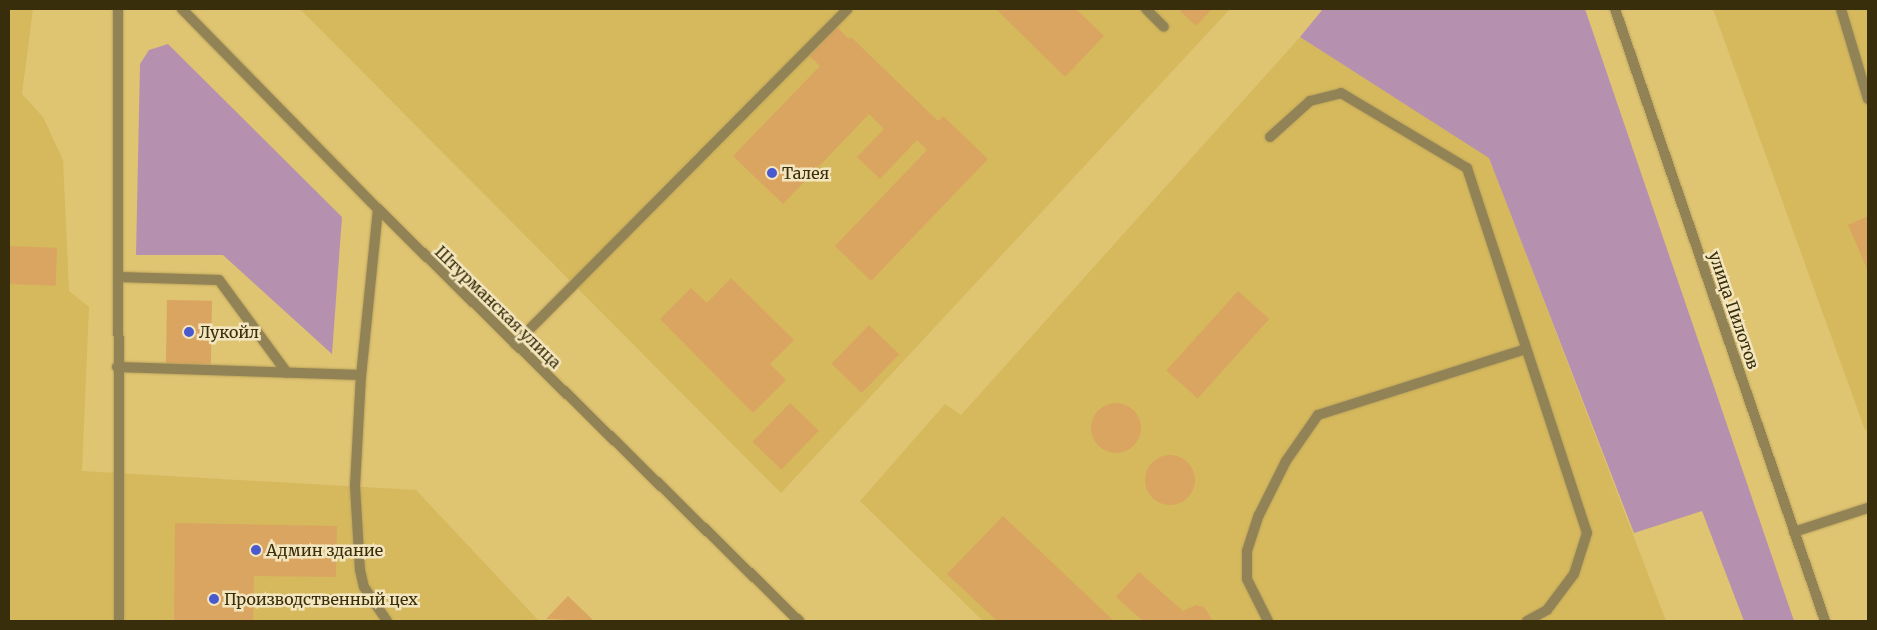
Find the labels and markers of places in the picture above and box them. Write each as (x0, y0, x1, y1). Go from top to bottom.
place label: Талея (782, 163, 829, 183)
marker: Талея (766, 167, 778, 179)
place label: Лукойл (199, 322, 259, 342)
marker: Лукойл (183, 326, 195, 338)
place label: Админ здание (266, 540, 383, 560)
marker: Админ здание (250, 544, 262, 556)
place label: Производственный цех (224, 589, 418, 609)
marker: Производственный цех (208, 593, 220, 605)

